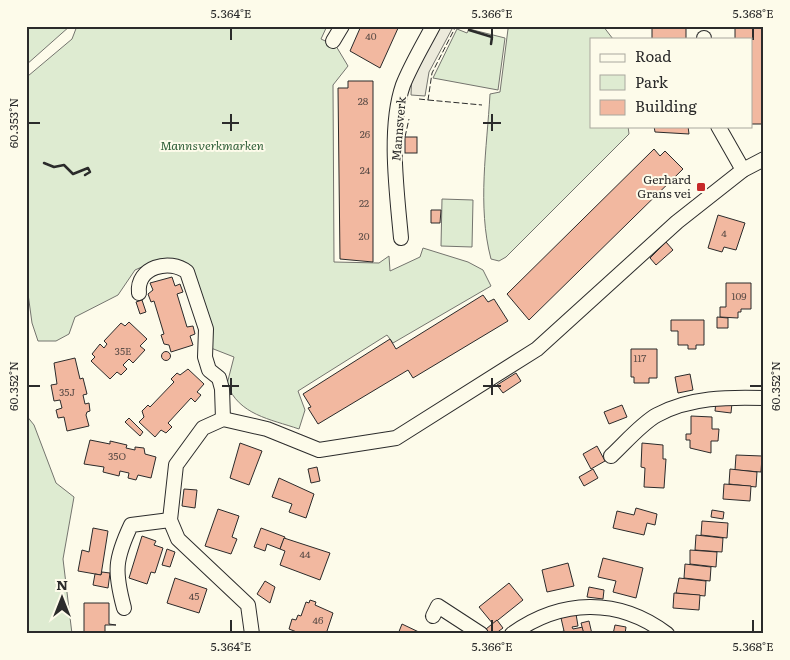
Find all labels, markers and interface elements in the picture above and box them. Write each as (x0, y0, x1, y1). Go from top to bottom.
text: 5.364°E (210, 4, 252, 22)
text: 5.366°E (471, 4, 513, 22)
text: 5.368°E (732, 4, 774, 22)
house number: 40 (365, 28, 377, 43)
legend (590, 38, 752, 128)
text: Road (635, 44, 671, 67)
text: Park (635, 70, 669, 93)
house number: 28 (358, 93, 369, 108)
text: Building (635, 94, 697, 117)
street label: Mannsverk (386, 95, 410, 162)
text: 60.353°N (4, 98, 22, 148)
house number: 26 (360, 126, 371, 141)
park label: Mannsverkmarken (160, 136, 264, 154)
house number: 24 (360, 162, 371, 177)
place label: Gerhard Grans vei (637, 170, 692, 202)
marker: Gerhard Grans vei (695, 181, 707, 193)
house number: 22 (359, 195, 369, 210)
house number: 4 (721, 225, 727, 240)
house number: 20 (359, 228, 370, 243)
house number: 109 (731, 288, 747, 303)
house number: 35E (115, 343, 131, 358)
house number: 117 (634, 350, 646, 365)
text: 60.352°N (4, 361, 22, 411)
text: 60.352°N (766, 361, 784, 411)
house number: 35J (59, 384, 75, 399)
house number: 35O (108, 448, 126, 463)
house number: 44 (299, 546, 311, 561)
north arrow (38, 572, 88, 622)
text: N (56, 574, 68, 594)
house number: 45 (189, 588, 199, 603)
house number: 46 (313, 612, 324, 627)
text: 5.364°E (210, 637, 252, 655)
text: 5.366°E (471, 637, 513, 655)
text: 5.368°E (732, 637, 774, 655)

